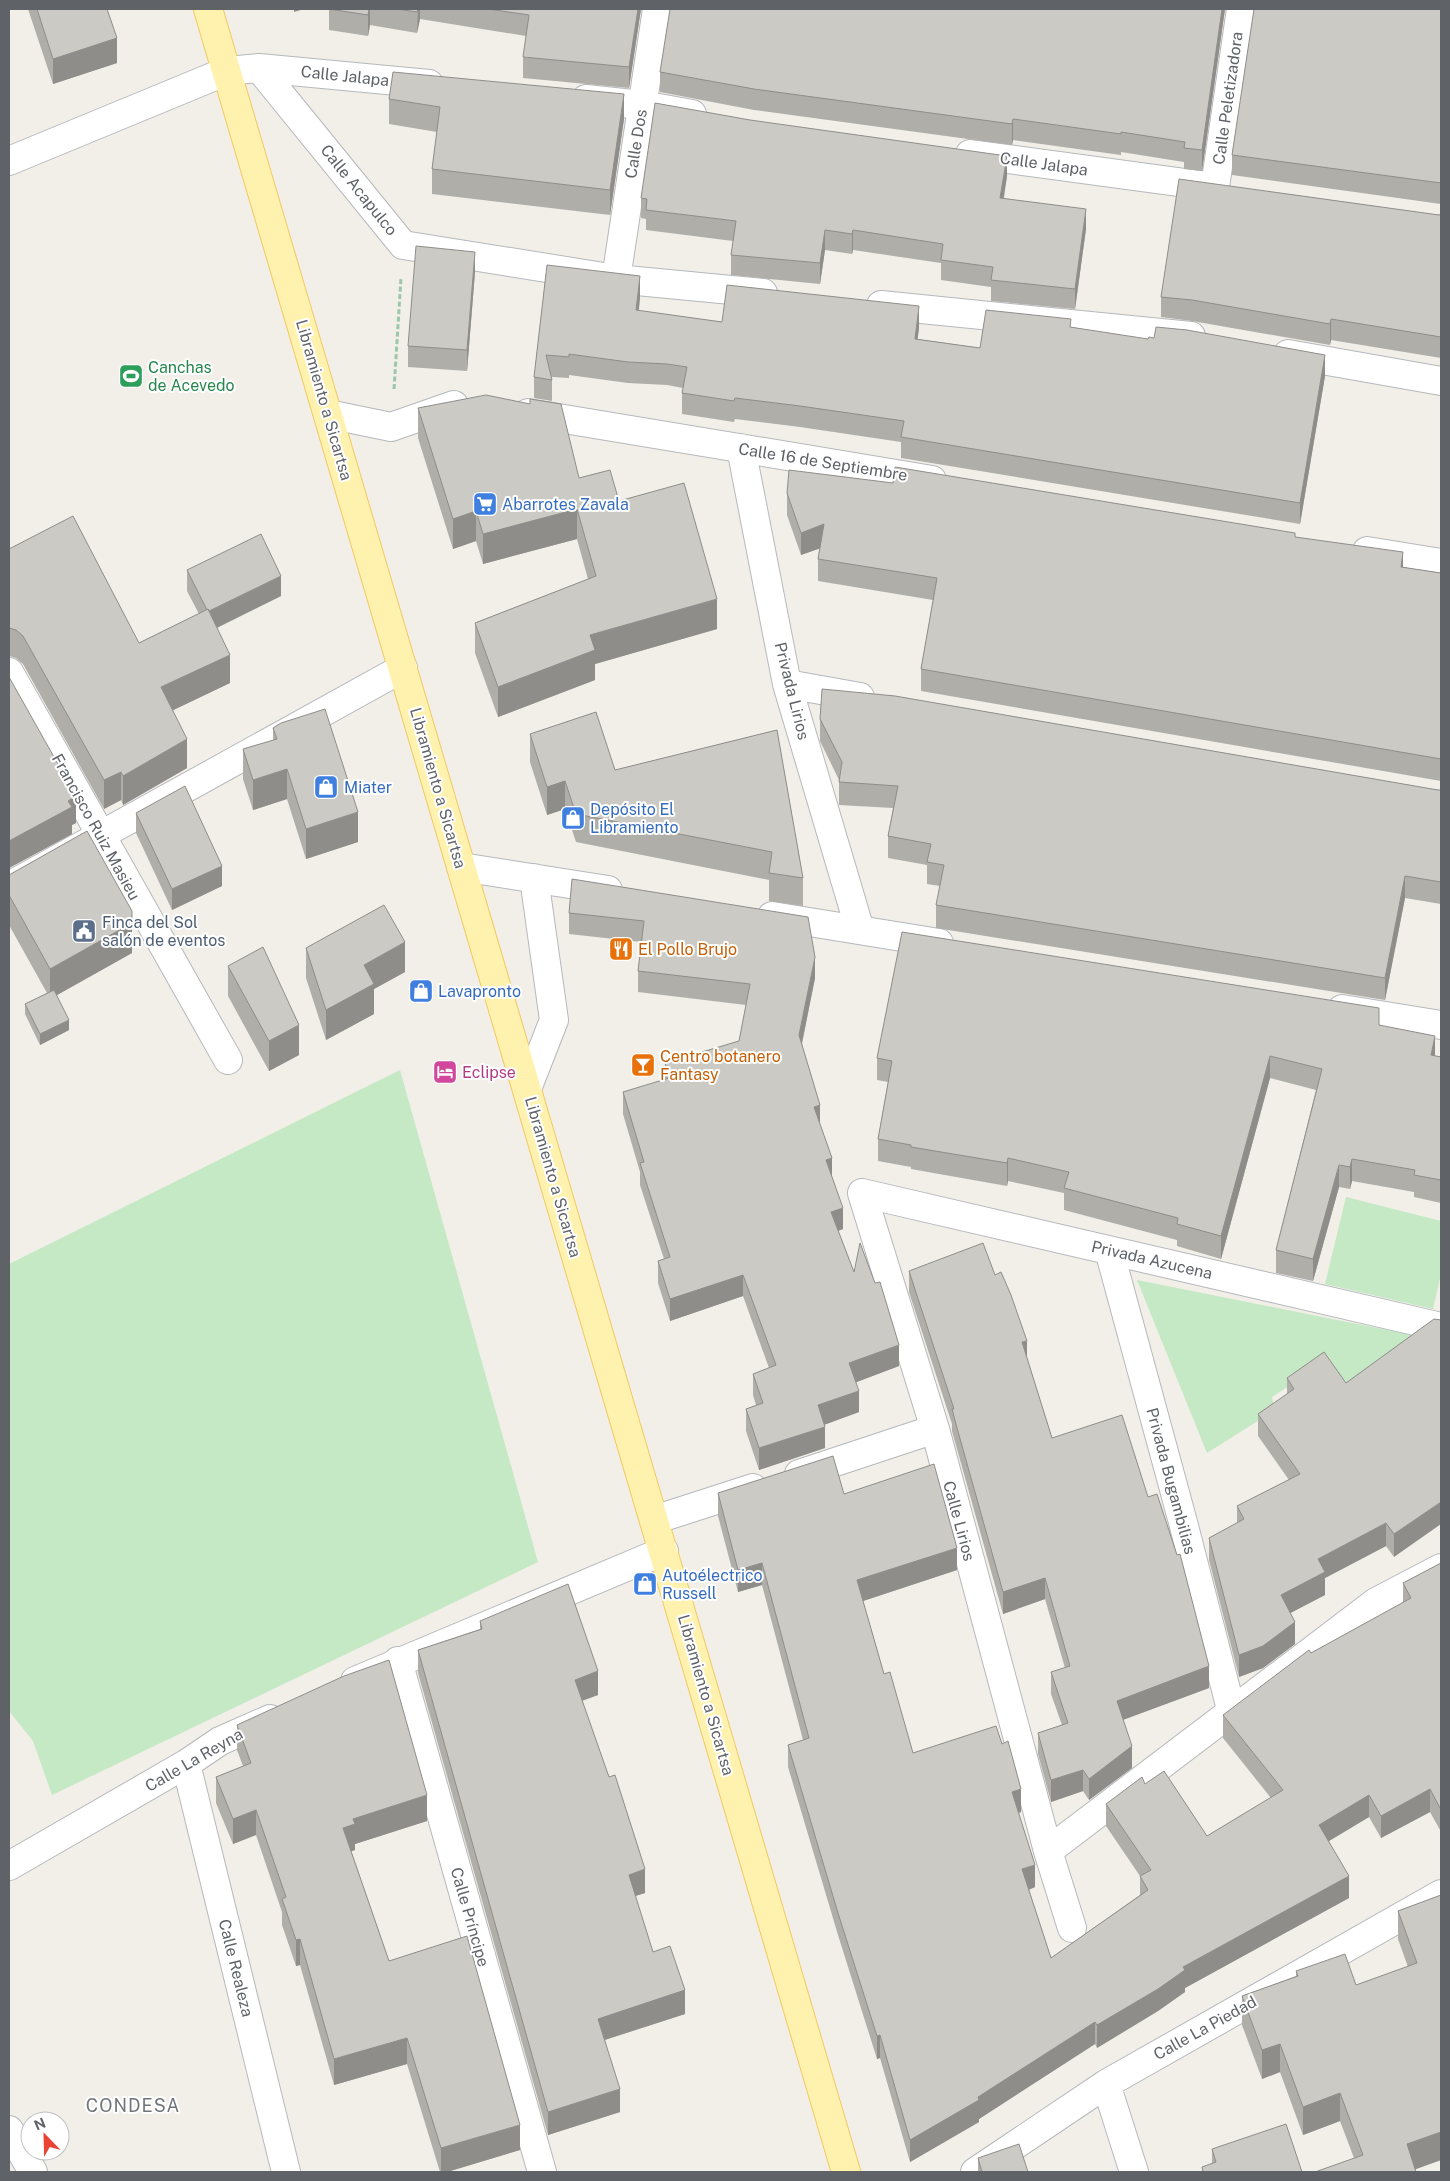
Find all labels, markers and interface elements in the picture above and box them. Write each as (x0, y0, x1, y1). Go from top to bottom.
street label: Calle Peletizadora (1209, 30, 1247, 166)
street label: Calle Jalapa (300, 62, 390, 90)
street label: Calle Dos (621, 108, 651, 180)
street label: Calle Acapulco (317, 141, 401, 239)
street label: Calle Jalapa (999, 148, 1089, 180)
street label: Libramiento a Sicartsa (292, 317, 356, 483)
place label: Canchas de Acevedo (148, 358, 235, 395)
sports icon: Canchas de Acevedo (118, 363, 144, 389)
street label: Calle 16 de Septiembre (737, 439, 909, 485)
supermarket icon: Abarrotes Zavala (472, 491, 498, 517)
place label: Abarrotes Zavala (502, 495, 629, 514)
street label: Privada Lirios (771, 640, 813, 742)
street label: Libramiento a Sicartsa (406, 705, 470, 871)
street label: Francisco Ruiz Masieu (48, 750, 144, 904)
shop icon: Miater (313, 774, 339, 800)
place label: Miater (344, 778, 392, 797)
place label: Depósito El Libramiento (590, 800, 678, 837)
shop icon: Depósito El Libramiento (560, 805, 586, 831)
place label: Finca del Sol salón de eventos (102, 913, 225, 950)
public building icon: Finca del Sol salón de eventos (71, 918, 97, 944)
restaurant icon: El Pollo Brujo (608, 936, 634, 962)
place label: El Pollo Brujo (638, 940, 737, 959)
shop icon: Lavapronto (408, 978, 434, 1004)
place label: Lavapronto (438, 982, 521, 1001)
place label: Centro botanero Fantasy (660, 1047, 781, 1084)
bar icon: Centro botanero Fantasy (630, 1052, 656, 1078)
hotel icon: Eclipse (432, 1059, 458, 1085)
place label: Eclipse (462, 1063, 516, 1082)
street label: Libramiento a Sicartsa (521, 1094, 585, 1260)
street label: Privada Azucena (1090, 1237, 1214, 1283)
street label: Privada Bugambilias (1142, 1406, 1200, 1556)
street label: Calle Lirios (939, 1479, 979, 1563)
place label: Autoélectrico Russell (662, 1566, 763, 1603)
shop icon: Autoélectrico Russell (632, 1571, 658, 1597)
street label: Libramiento a Sicartsa (674, 1612, 738, 1778)
street label: Calle La Reyna (142, 1724, 246, 1796)
street label: Calle Príncipe (447, 1865, 493, 1969)
street label: Calle Realeza (215, 1917, 257, 2019)
street label: Calle La Piedad (1150, 1992, 1260, 2064)
district label: CONDESA (86, 2095, 180, 2116)
north arrow (20, 2111, 70, 2161)
text: N (32, 2115, 48, 2134)

